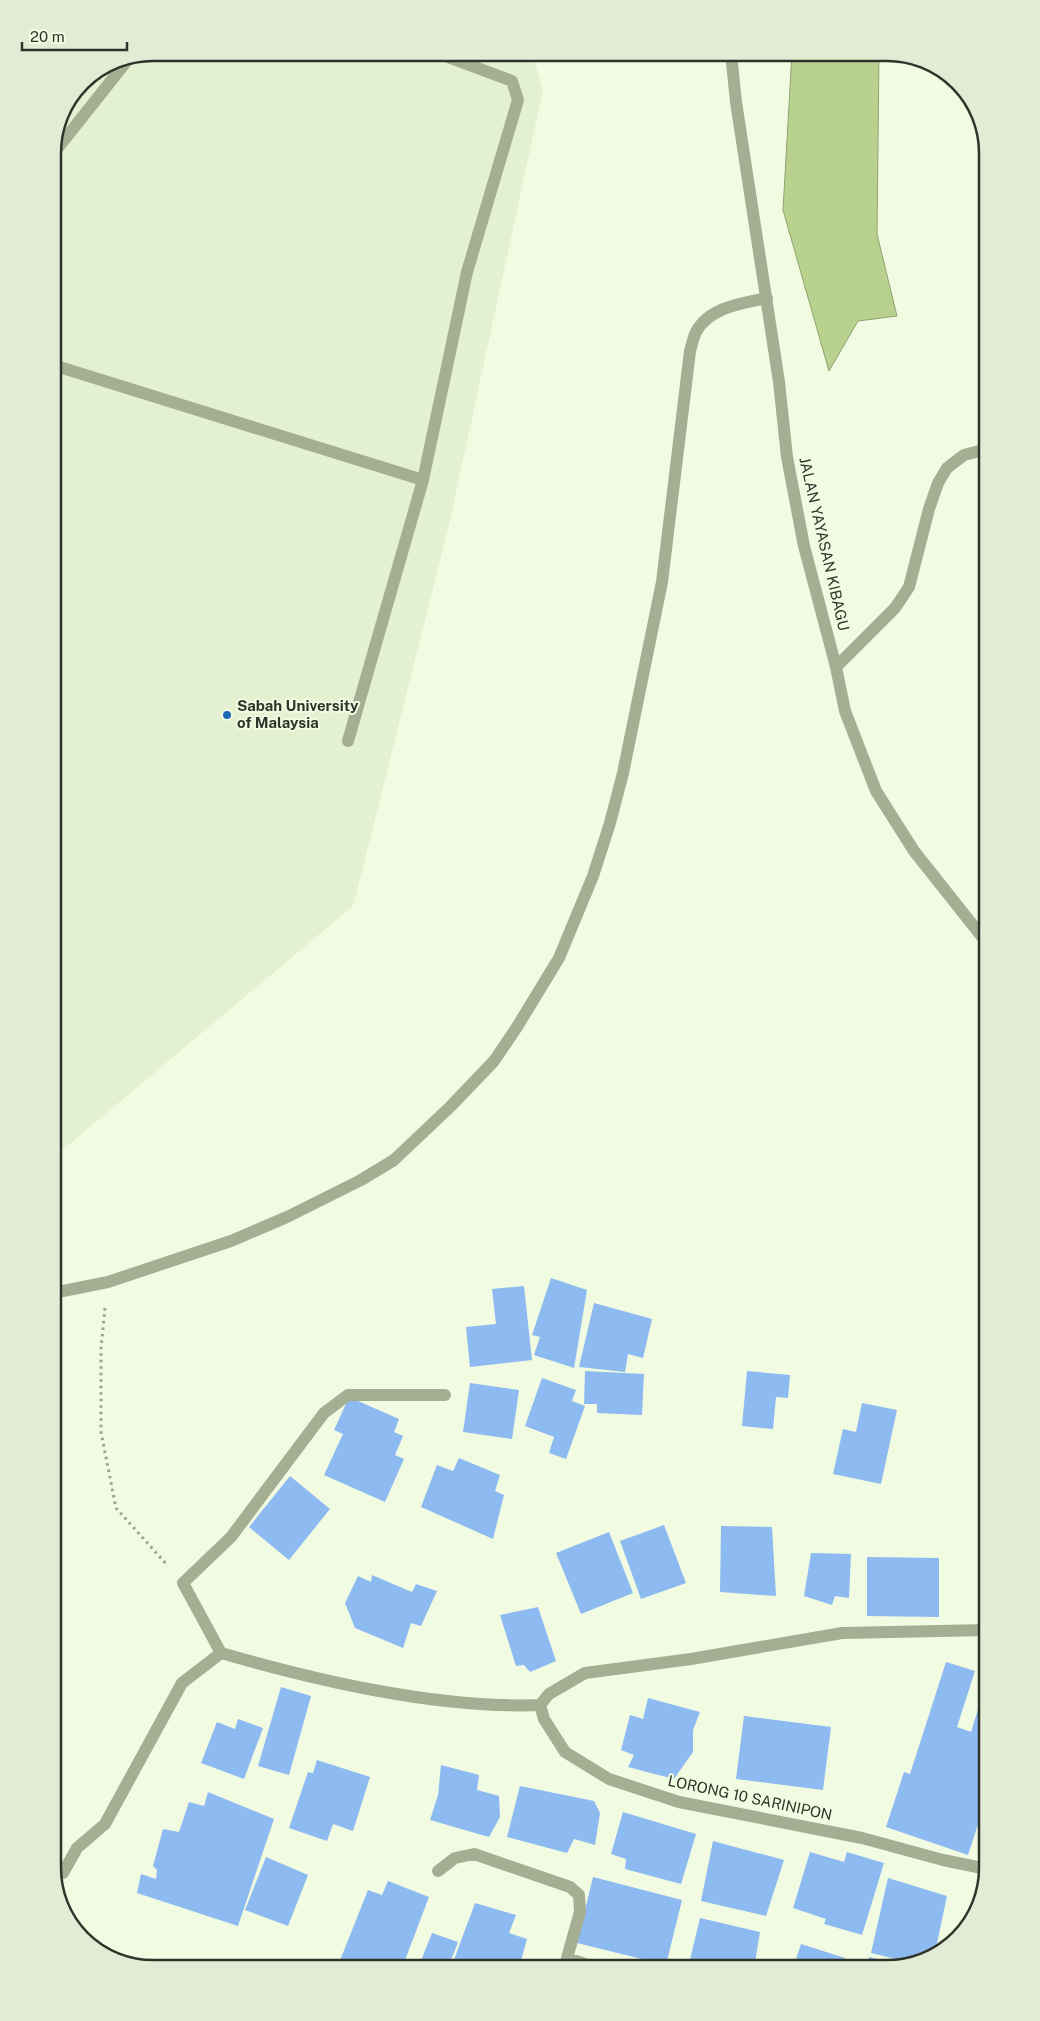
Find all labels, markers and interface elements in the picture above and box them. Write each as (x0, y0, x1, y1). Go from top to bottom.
scale bar (22, 20, 128, 52)
text: 20 m (30, 28, 65, 45)
street label: JALAN YAYASAN KIBAGU (796, 455, 853, 632)
place label: Sabah University of Malaysia (237, 697, 359, 731)
marker: Sabah University of Malaysia (221, 709, 233, 721)
street label: LORONG 10 SARINIPON (666, 1772, 834, 1823)

